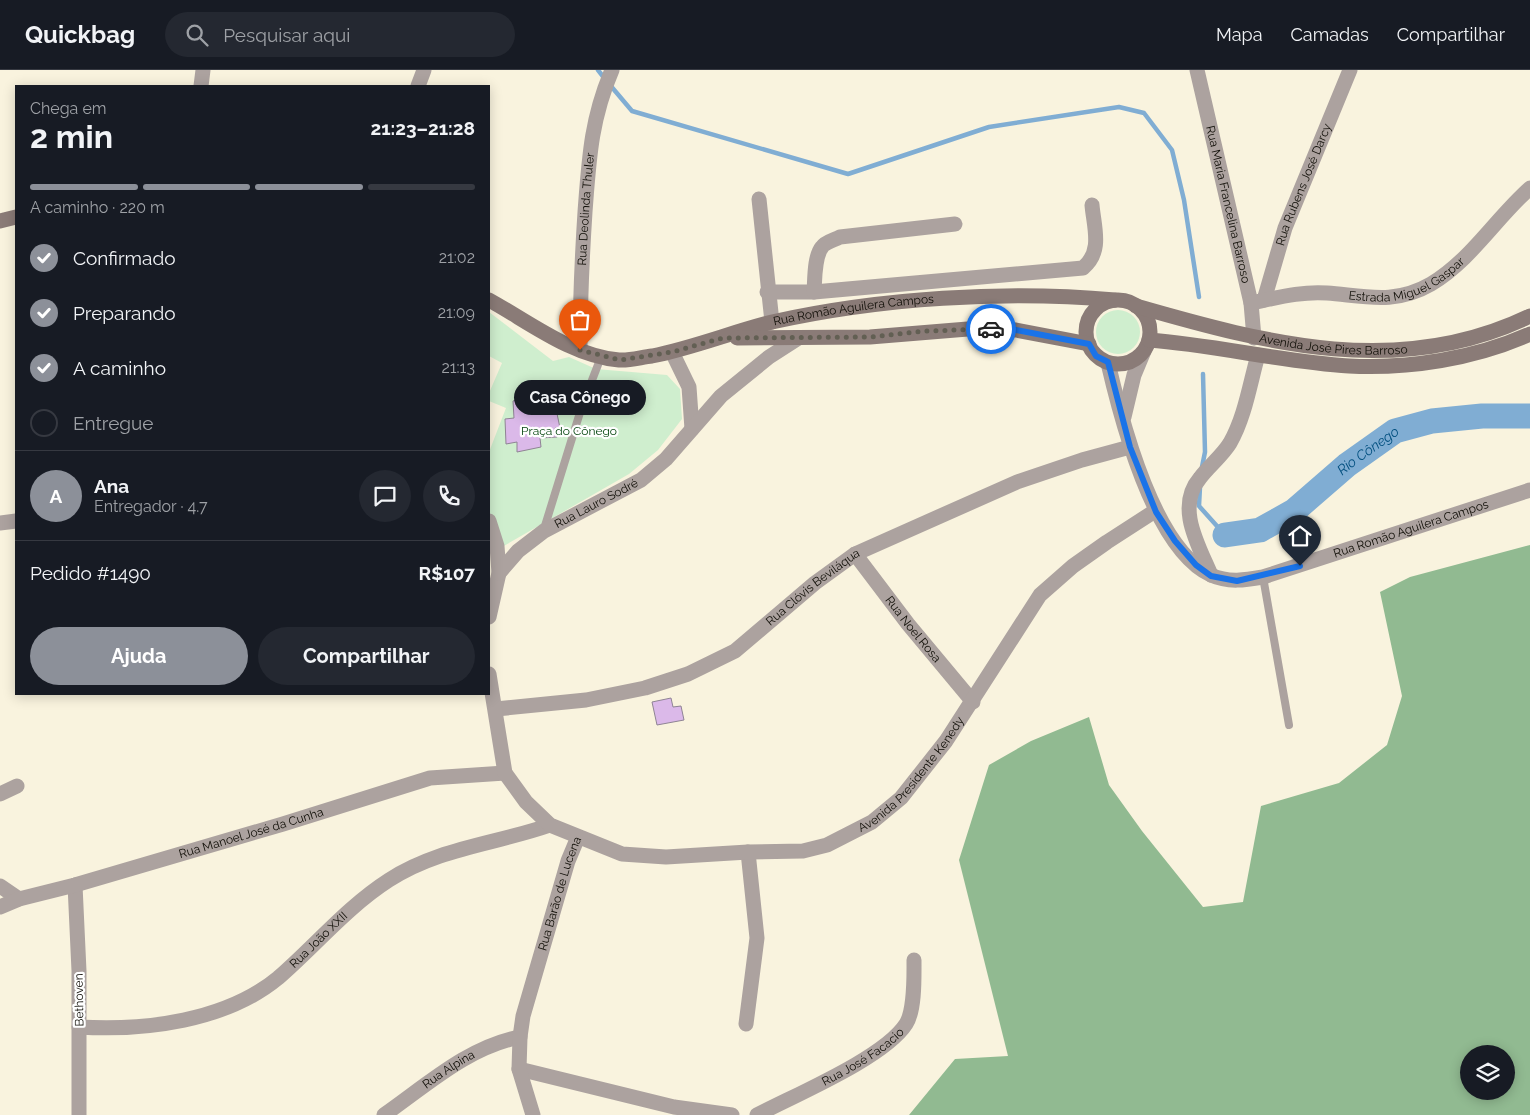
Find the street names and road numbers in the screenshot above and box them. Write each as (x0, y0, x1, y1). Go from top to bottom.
street label: Rua Rubens José Darcy (1273, 121, 1334, 247)
street label: Rua Maria Francelina Barroso (1203, 124, 1253, 285)
street label: Rua Deolinda Thuler (575, 151, 597, 266)
street label: Estrada Miguel Gaspar (1348, 254, 1468, 305)
street label: Rua Romão Aguilera Campos (772, 292, 935, 329)
street label: Avenida José Pires Barroso (1258, 331, 1408, 358)
street label: Rua Lauro Sodré (552, 476, 640, 531)
street label: Rua Romão Aguilera Campos (1332, 497, 1490, 561)
street label: Rua Clóvis Beviláqua (763, 546, 862, 629)
street label: Rua Noel Rosa (882, 593, 944, 665)
street label: Avenida Presidente Kenedy (856, 714, 967, 835)
street label: Rua Manoel José da Cunha (177, 805, 325, 861)
street label: Rua Barão de Lucena (535, 835, 584, 952)
street label: Rua João XXII (287, 909, 350, 971)
street label: Bethoven (72, 973, 86, 1027)
street label: Rua José Facacio (820, 1025, 907, 1089)
street label: Rua Alpina (420, 1048, 477, 1091)

